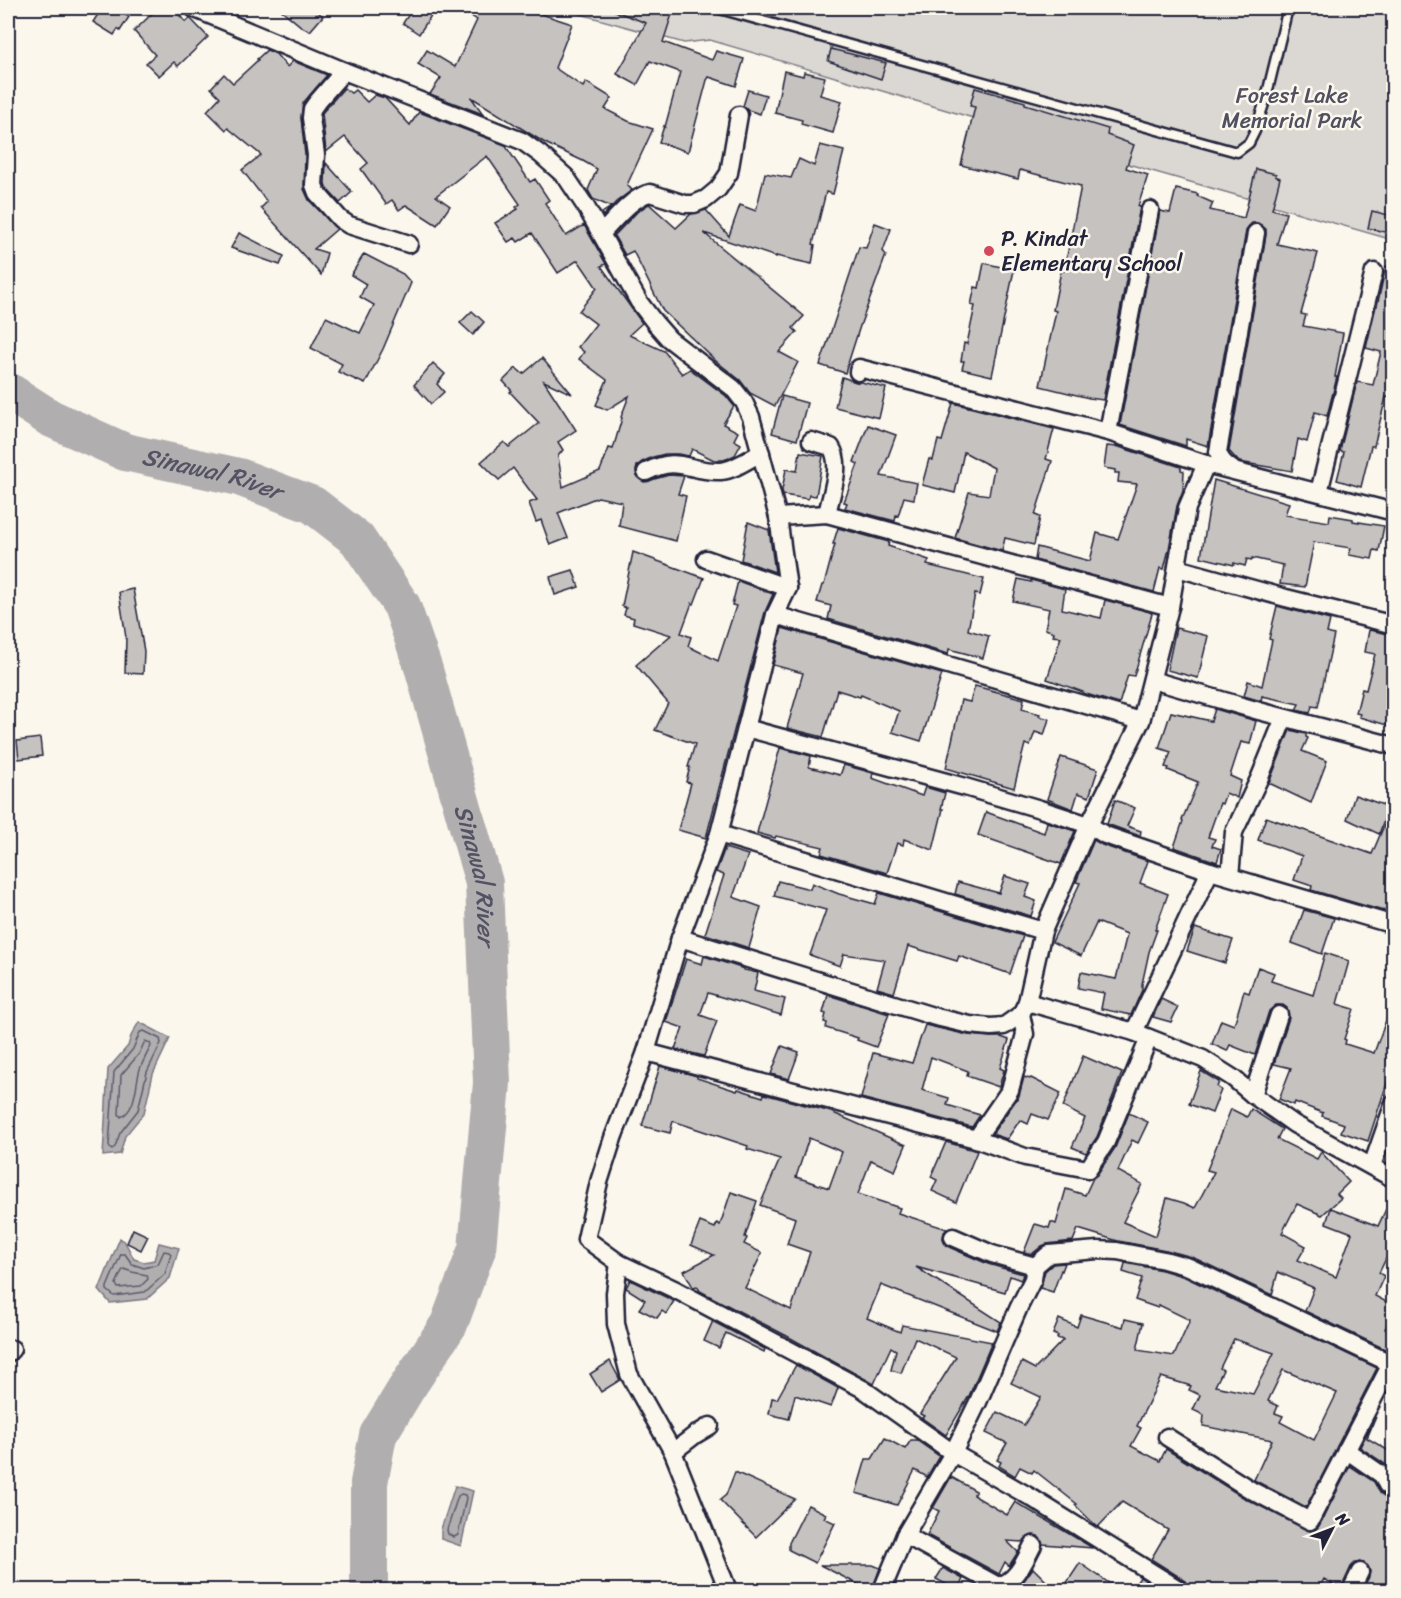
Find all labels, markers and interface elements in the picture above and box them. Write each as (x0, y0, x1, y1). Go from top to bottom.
park label: Forest Lake Memorial Park (1222, 76, 1363, 140)
place label: P. Kindat Elementary School (1001, 219, 1183, 283)
marker: P. Kindat Elementary School (982, 244, 996, 258)
water label: Sinawal River (138, 435, 292, 514)
water label: Sinawal River (442, 799, 508, 950)
north arrow (1302, 1499, 1362, 1559)
text: N (1328, 1505, 1358, 1534)

